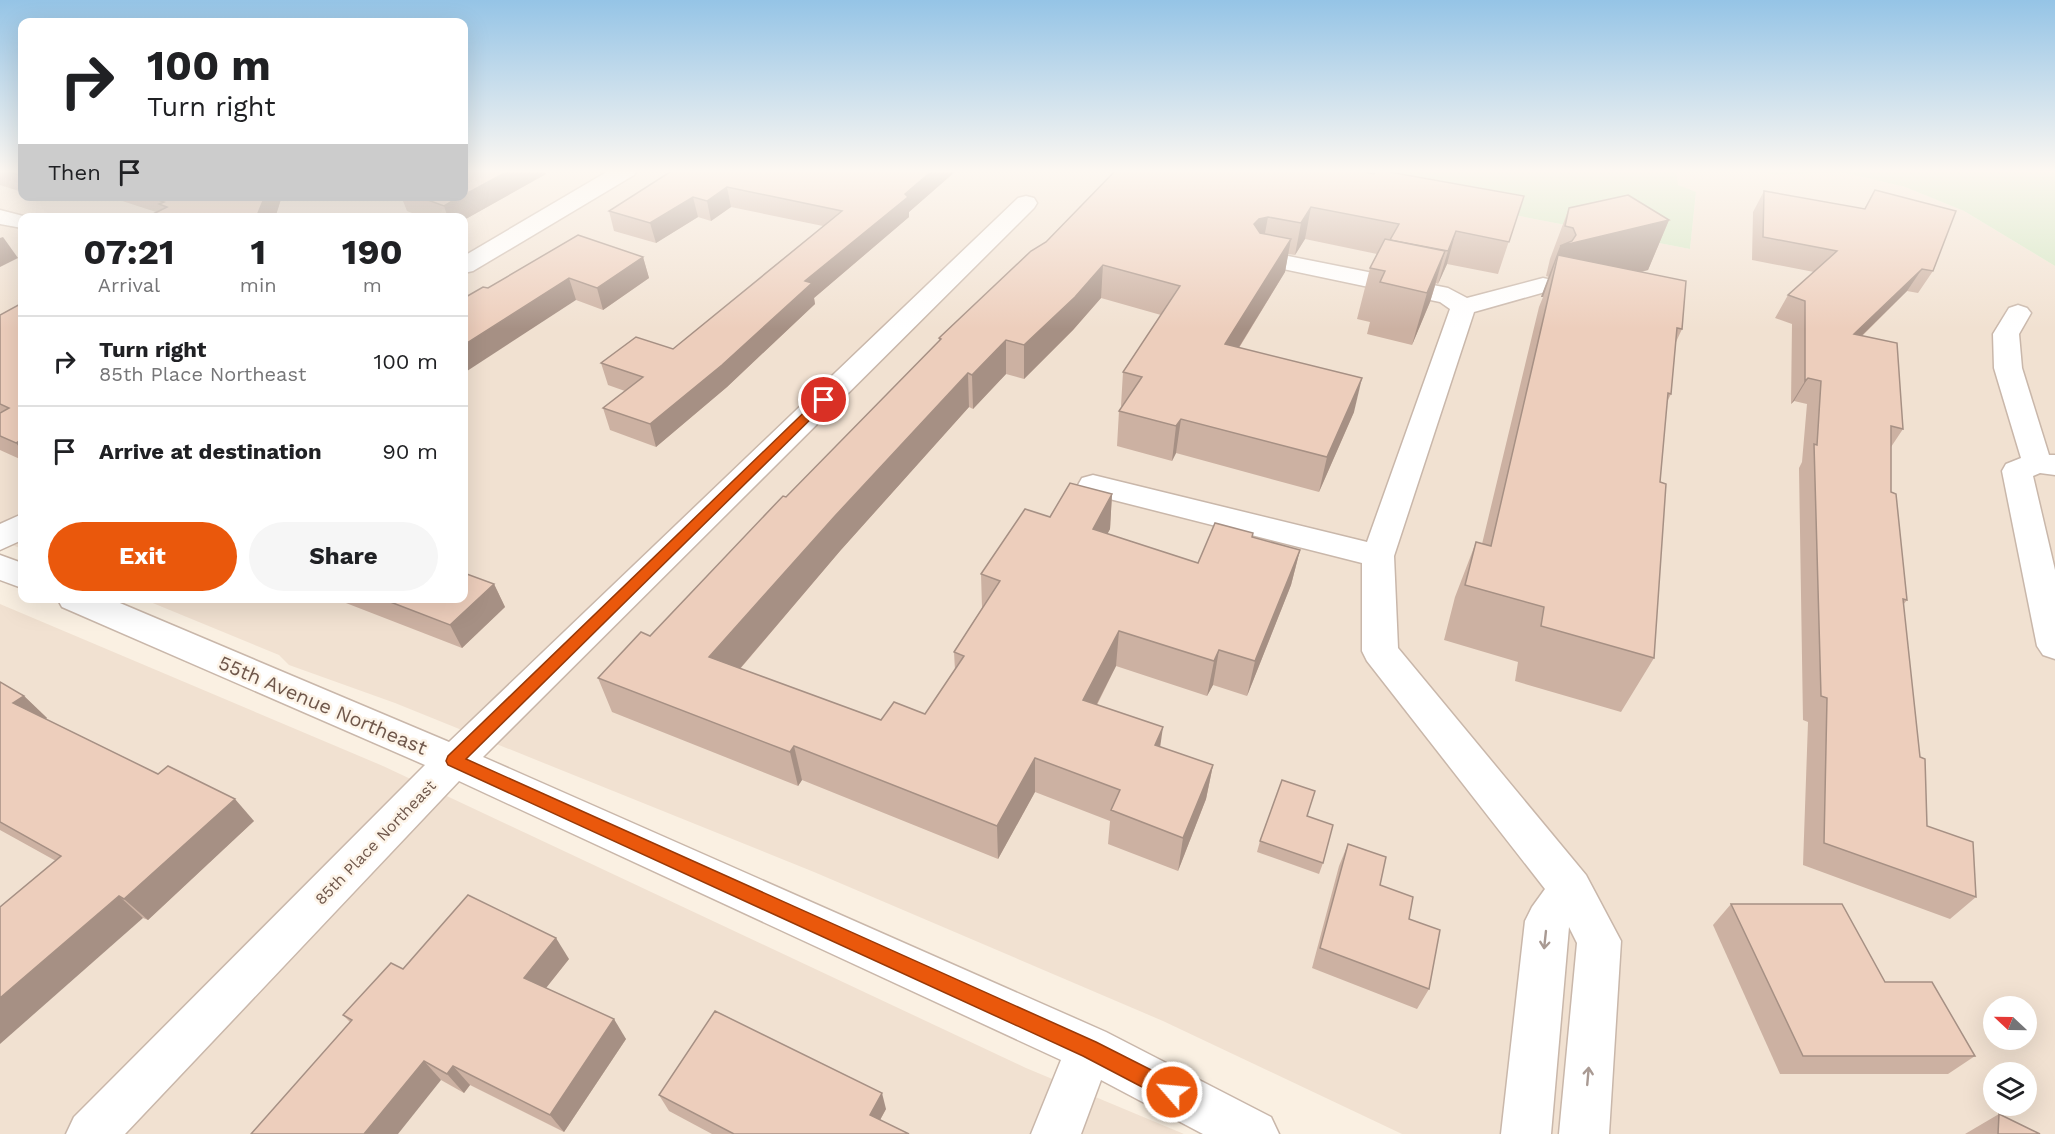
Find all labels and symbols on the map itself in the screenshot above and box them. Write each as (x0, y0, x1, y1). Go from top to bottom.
pin (798, 374, 849, 425)
street label: 55th Avenue Northeast (215, 650, 431, 760)
street label: 85th Place Northeast (311, 776, 440, 909)
one-way arrow (1539, 929, 1550, 949)
north arrow (1983, 996, 2037, 1050)
position arrow (1140, 1060, 1204, 1124)
one-way arrow (1583, 1066, 1594, 1086)

